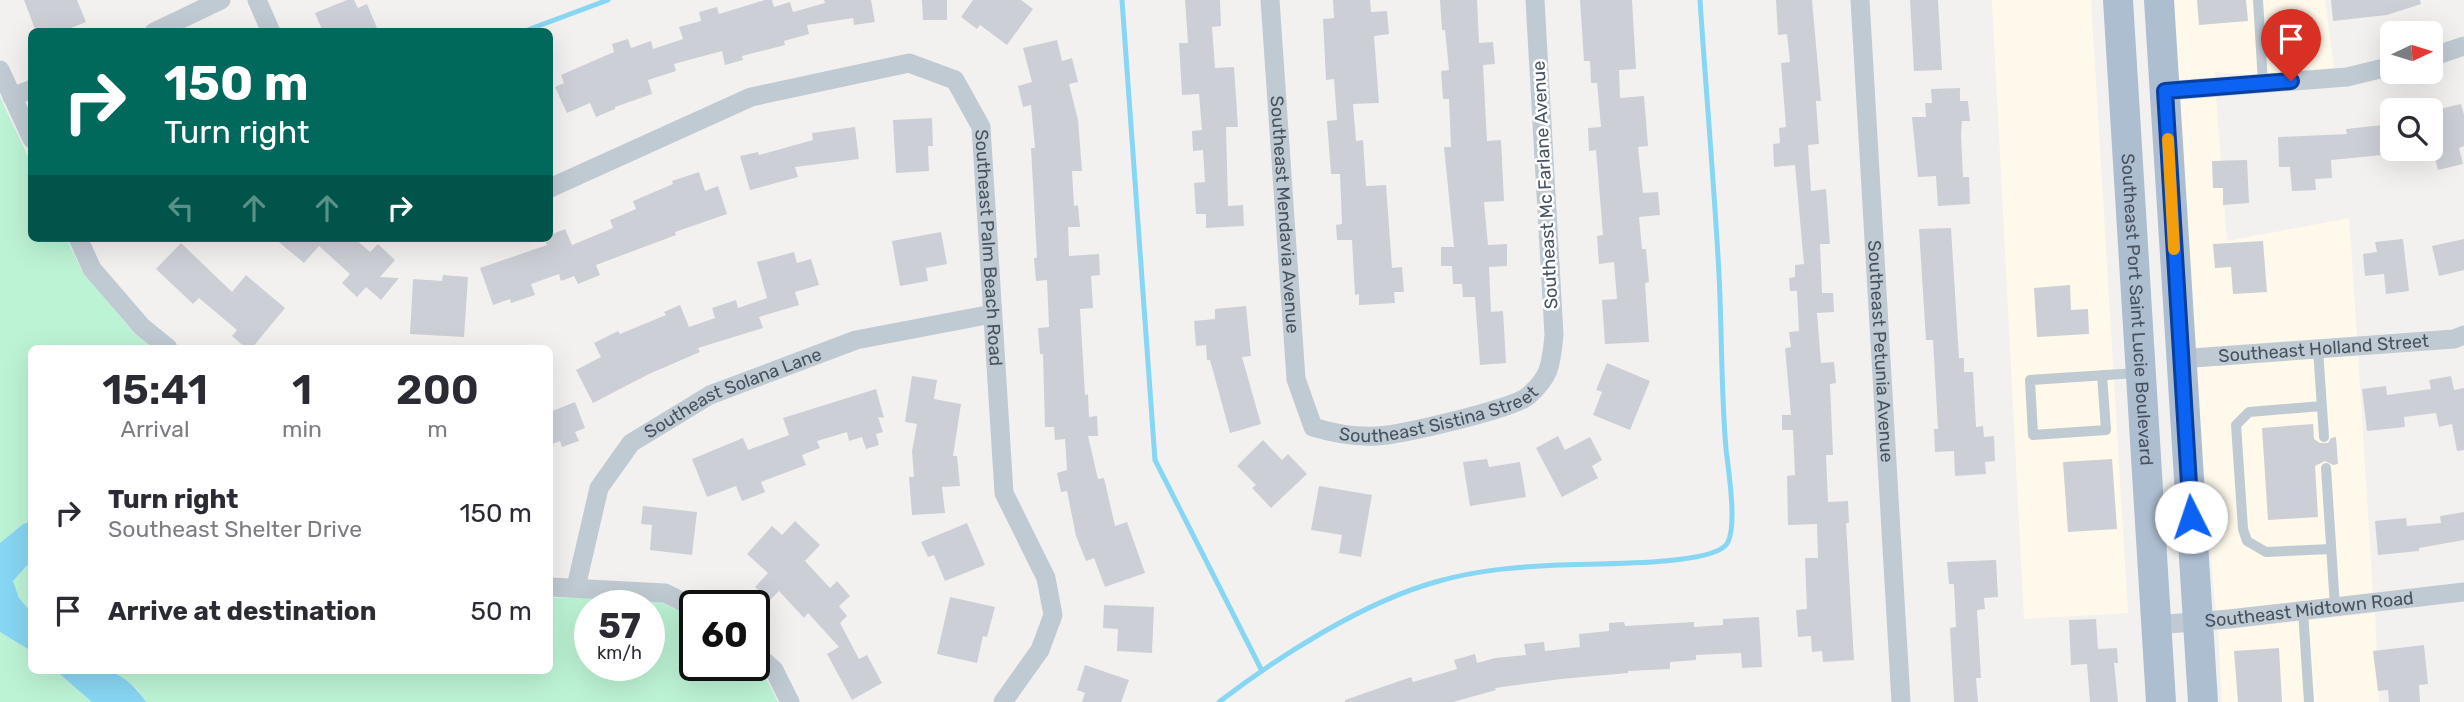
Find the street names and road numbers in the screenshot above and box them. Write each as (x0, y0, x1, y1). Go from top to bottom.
street label: Southeast Mc Farlane Avenue (1528, 60, 1562, 310)
street label: Southeast Mendavia Avenue (1266, 95, 1304, 334)
street label: Southeast Palm Beach Road (970, 129, 1007, 367)
street label: Southeast Port Saint Lucie Boulevard (2116, 153, 2157, 466)
street label: Southeast Petunia Avenue (1863, 240, 1898, 463)
street label: Southeast Holland Street (2218, 330, 2430, 367)
street label: Southeast Solana Lane (640, 343, 825, 443)
street label: Southeast Sistina Street (1337, 381, 1543, 447)
street label: Southeast Midtown Road (2204, 587, 2415, 632)

